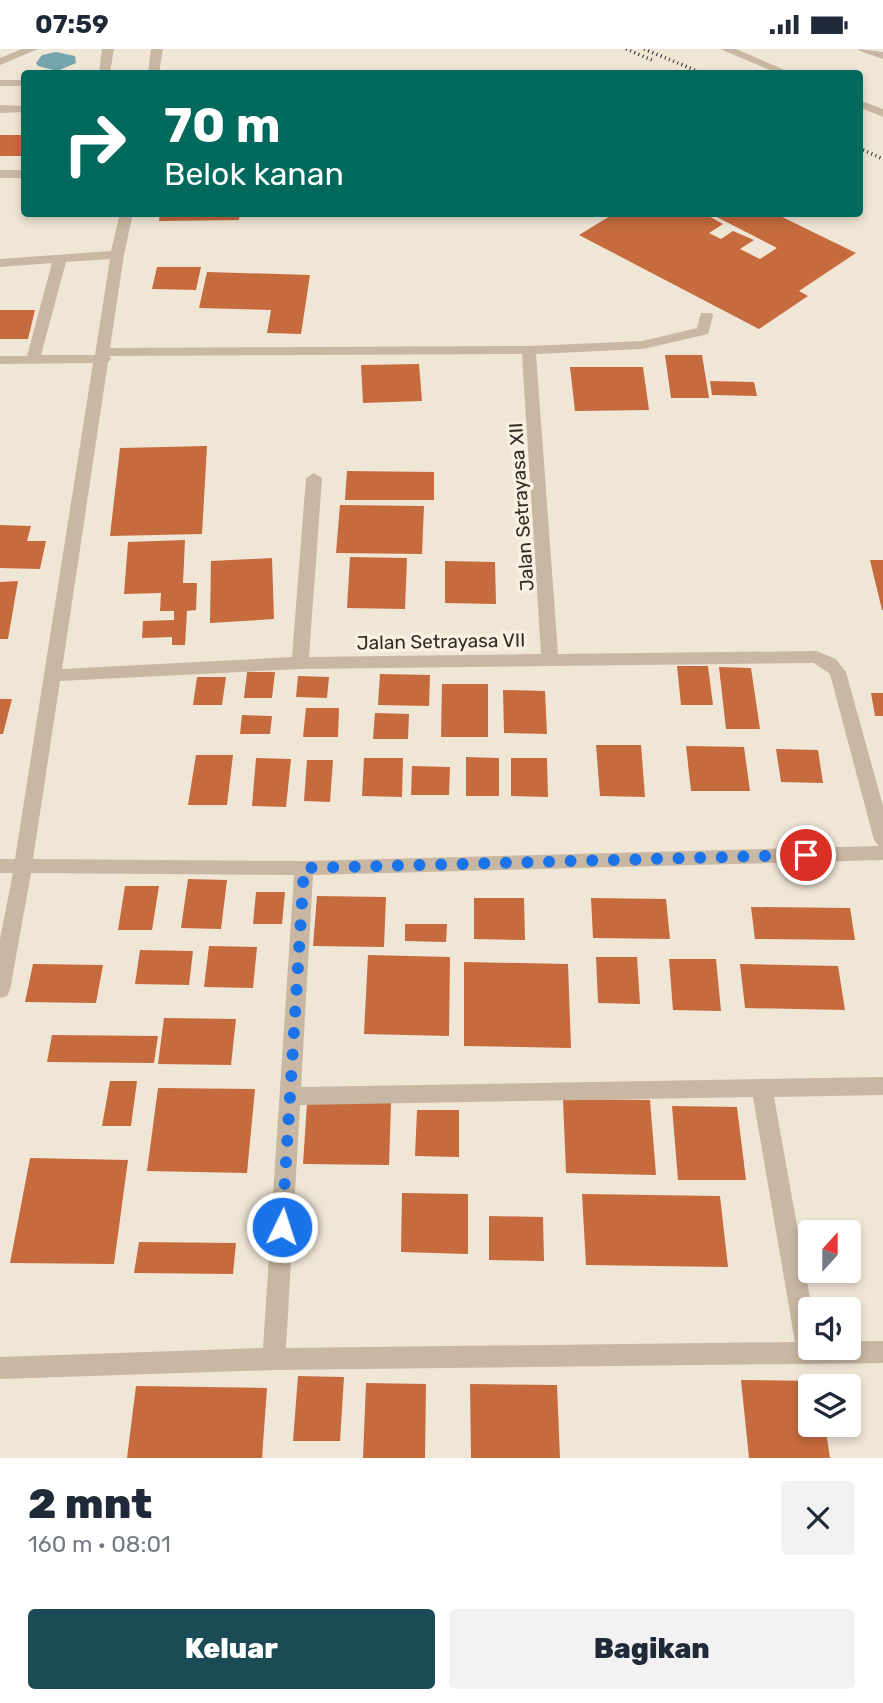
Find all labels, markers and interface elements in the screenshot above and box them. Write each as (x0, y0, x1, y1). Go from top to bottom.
text: 07:59 (35, 9, 109, 40)
text: 70 m (164, 96, 281, 154)
icon: right (49, 98, 140, 189)
text: Belok kanan (164, 155, 344, 193)
street label: Jalan Setrayasa XII (504, 422, 539, 592)
street label: Jalan Setrayasa VII (357, 629, 526, 654)
pin (776, 825, 836, 885)
icon: arrive (787, 836, 825, 874)
position arrow (245, 1190, 319, 1264)
north arrow (798, 1220, 861, 1283)
map controls (798, 1220, 861, 1437)
button: sound (798, 1297, 861, 1360)
button: layers (798, 1374, 861, 1437)
text: 2 mnt (28, 1479, 152, 1529)
button: close (781, 1481, 855, 1555)
text: 160 m · 08:01 (28, 1530, 171, 1558)
button: Keluar (28, 1609, 435, 1689)
button: Bagikan (449, 1609, 855, 1689)

